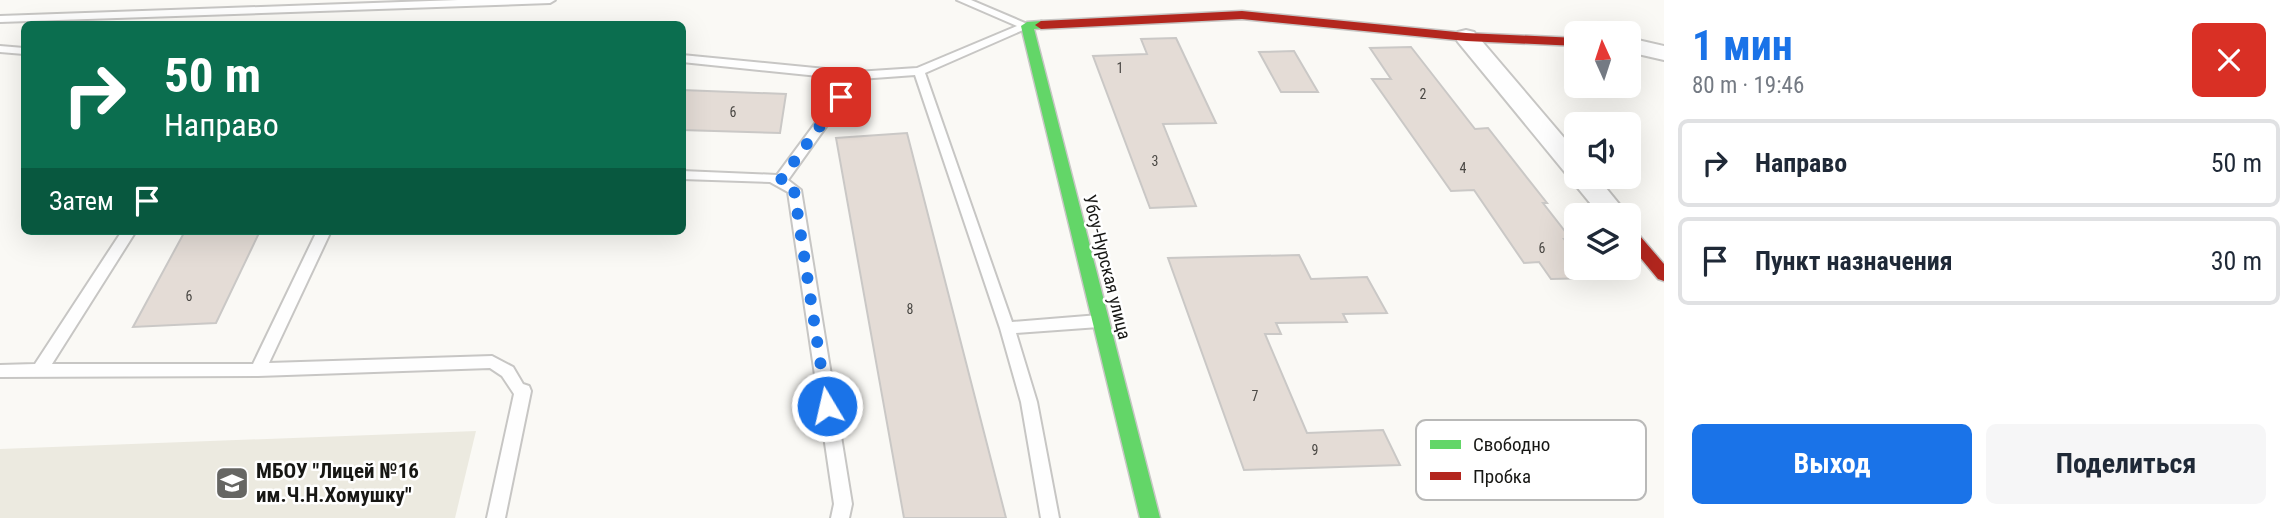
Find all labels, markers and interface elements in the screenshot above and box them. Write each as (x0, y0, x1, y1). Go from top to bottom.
north arrow (1564, 21, 1642, 98)
map controls (1564, 21, 1641, 280)
text: 1 мин (1692, 21, 1793, 70)
button: close (2192, 23, 2266, 97)
text: 50 m (164, 47, 261, 104)
icon: right (49, 49, 140, 140)
house number: 1 (1117, 60, 1123, 76)
pin (811, 67, 871, 127)
text: 80 m · 19:46 (1692, 72, 1804, 99)
icon: arrive (822, 78, 860, 116)
house number: 2 (1420, 86, 1427, 102)
house number: 6 (730, 104, 737, 120)
text: Направо (164, 106, 279, 144)
button: sound (1564, 112, 1641, 189)
icon: right (1696, 144, 1734, 182)
text: Направо (1755, 148, 1847, 178)
text: 50 m (2211, 148, 2262, 178)
house number: 3 (1152, 153, 1158, 169)
house number: 4 (1460, 160, 1467, 176)
icon: arrive (128, 182, 166, 220)
text: Затем (49, 186, 114, 216)
street label: Убсу-Нурская улица (1079, 192, 1136, 341)
button: layers (1564, 203, 1641, 280)
house number: 6 (1539, 240, 1546, 256)
icon: arrive (1696, 242, 1734, 280)
text: Пункт назначения (1755, 246, 1953, 276)
text: 30 m (2211, 246, 2262, 276)
house number: 6 (186, 288, 193, 304)
house number: 8 (907, 301, 914, 317)
position arrow (790, 369, 864, 443)
house number: 7 (1252, 388, 1259, 404)
legend (1416, 420, 1646, 500)
button: Выход (1692, 424, 1972, 504)
button: Поделиться (1986, 424, 2266, 504)
text: Свободно (1473, 433, 1550, 456)
house number: 9 (1312, 442, 1318, 458)
place label: МБОУ "Лицей №16 им.Ч.Н.Хомушку" (256, 459, 419, 507)
school or university icon: МБОУ "Лицей №16 им.Ч.Н.Хомушку" (213, 464, 251, 502)
text: Пробка (1473, 465, 1531, 488)

